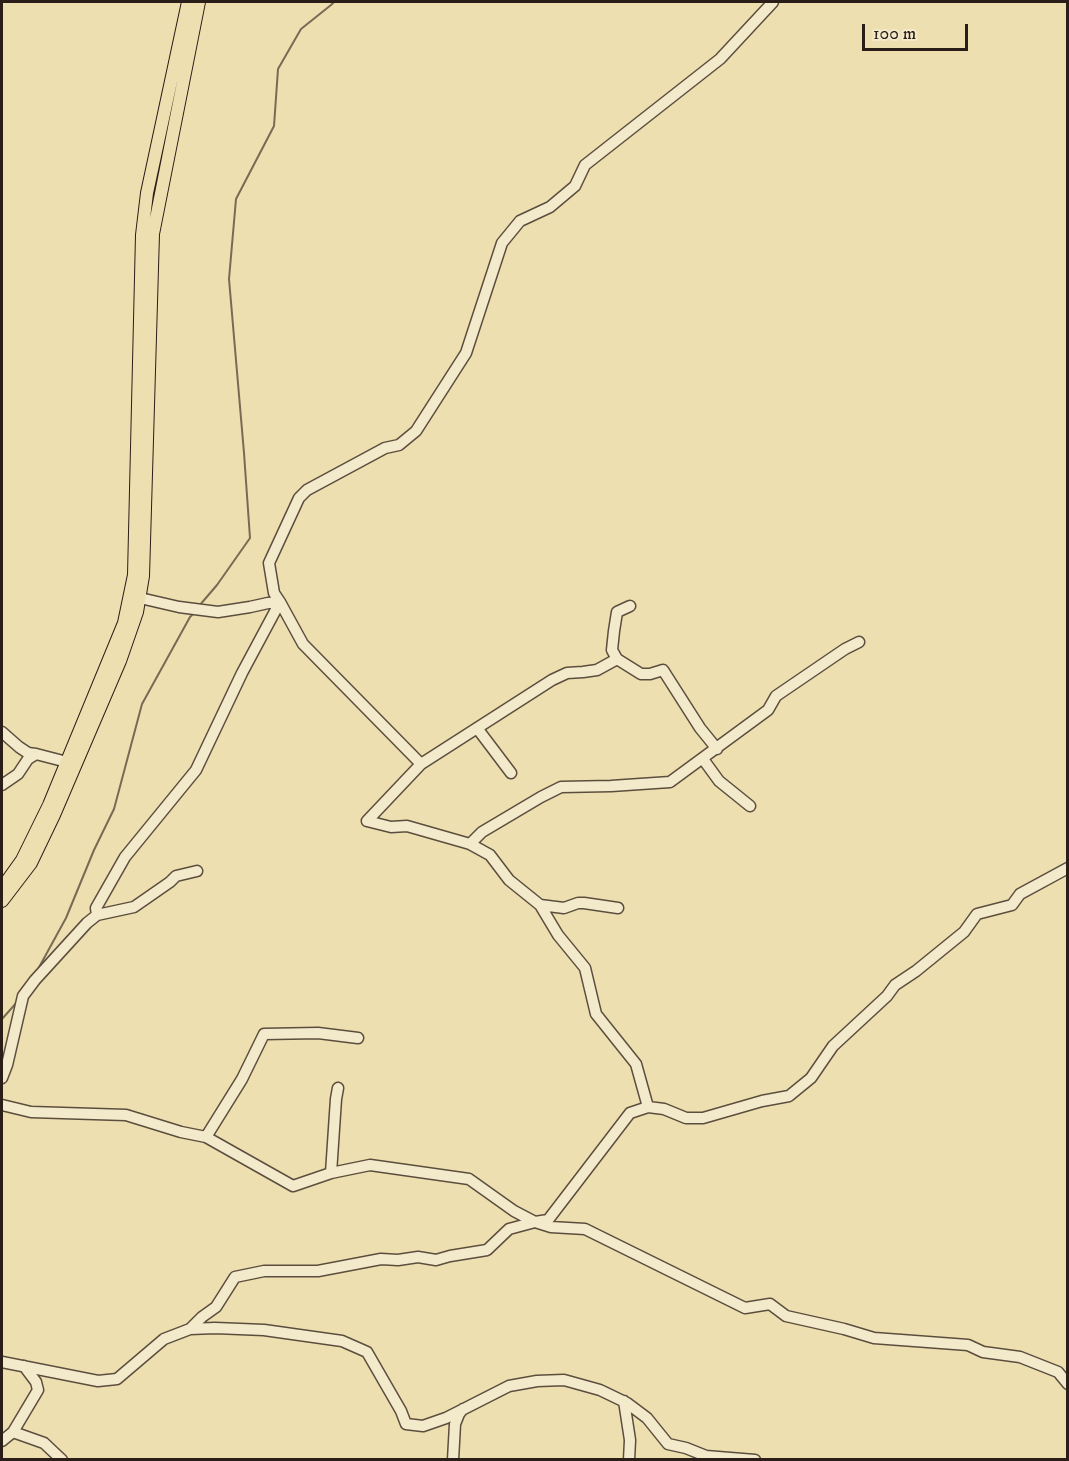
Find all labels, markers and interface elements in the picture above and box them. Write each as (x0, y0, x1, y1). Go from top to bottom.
scale bar (865, 12, 972, 50)
text: 100 m (873, 23, 916, 45)

